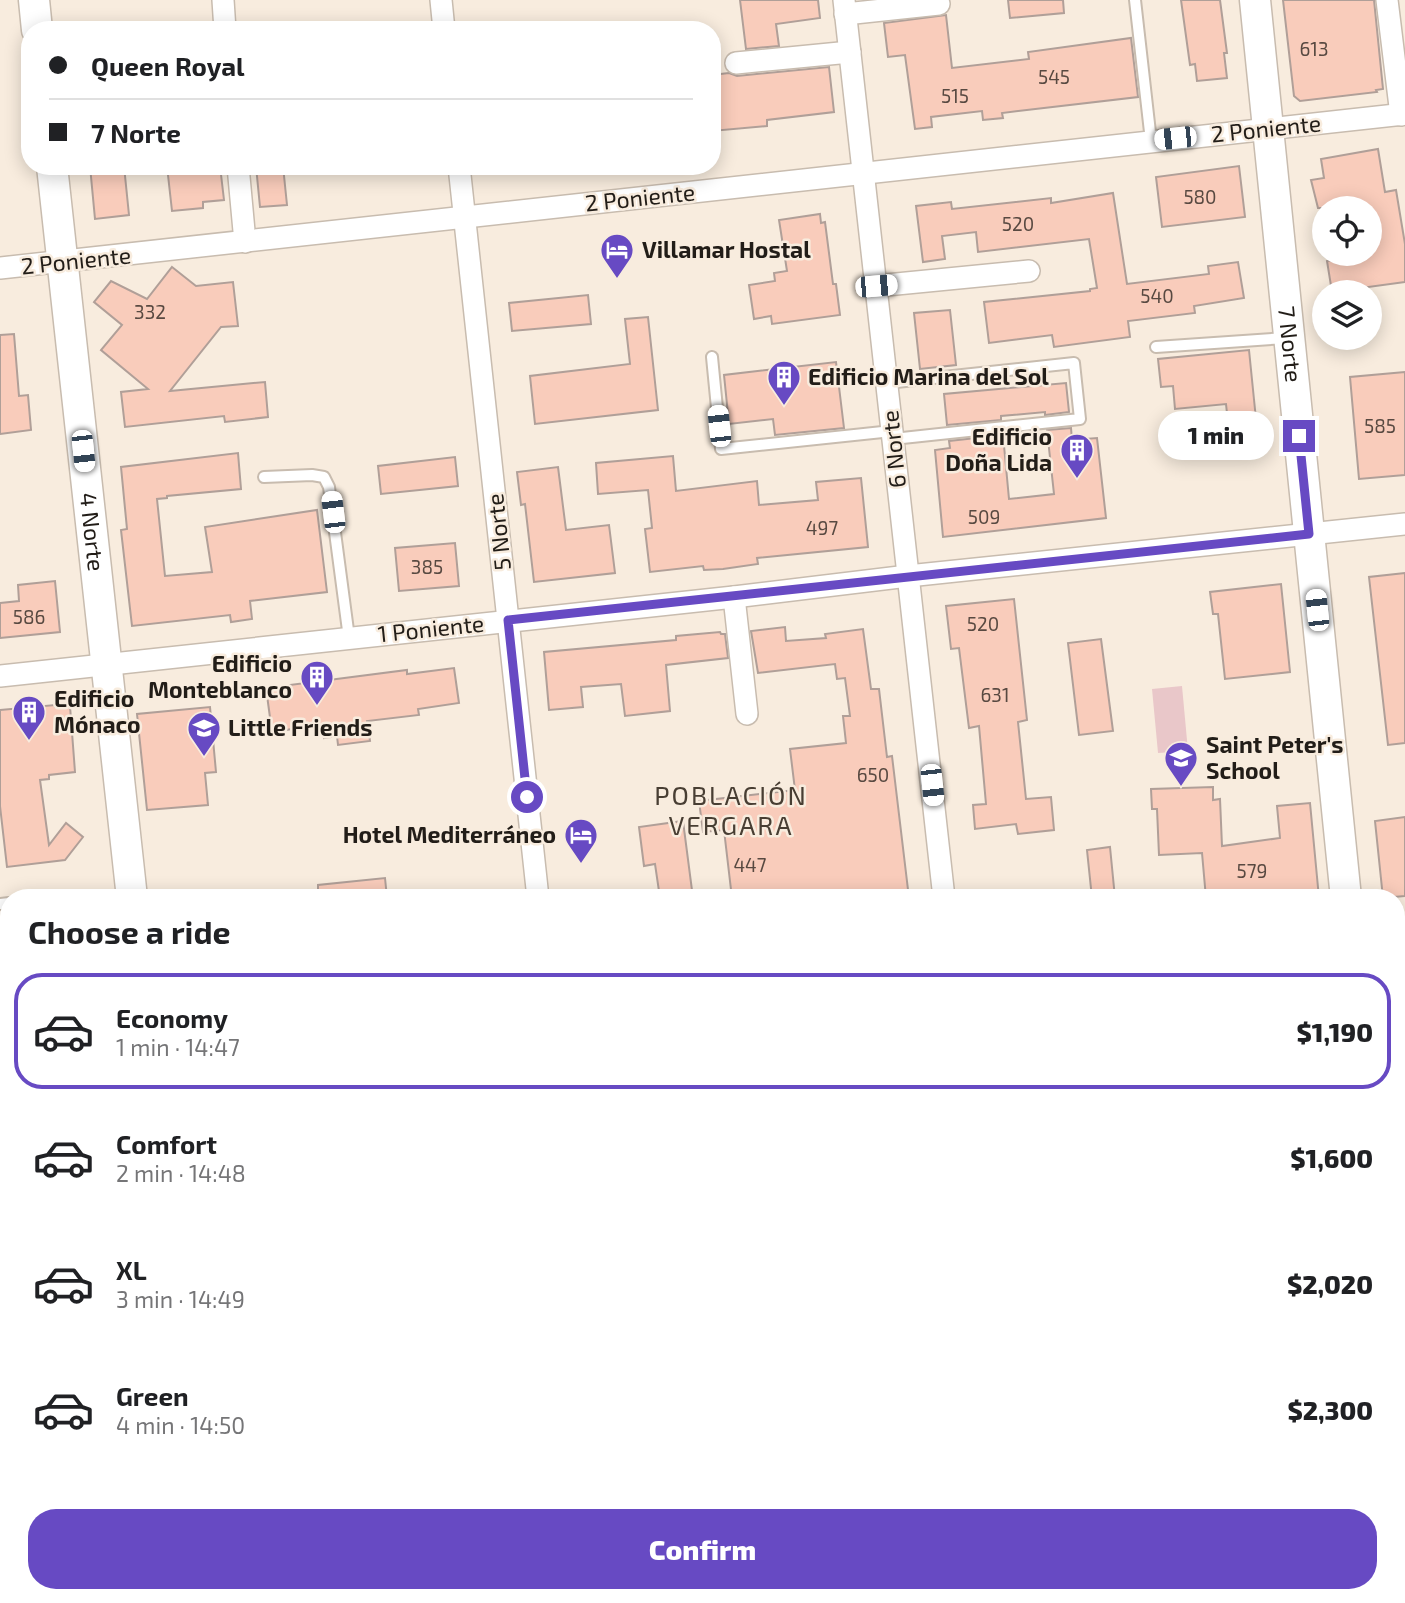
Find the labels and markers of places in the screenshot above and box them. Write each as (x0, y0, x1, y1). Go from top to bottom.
hotel icon: Villamar Hostal (598, 231, 636, 280)
place label: Villamar Hostal (642, 235, 811, 263)
building icon: Edificio Marina del Sol (765, 358, 803, 407)
place label: Edificio Marina del Sol (808, 362, 1049, 390)
place label: Edificio Doña Lida (945, 422, 1052, 476)
building icon: Edificio Doña Lida (1058, 431, 1096, 480)
place label: Edificio Monteblanco (148, 649, 292, 703)
building icon: Edificio Monteblanco (298, 658, 336, 707)
place label: Edificio Mónaco (54, 684, 141, 738)
building icon: Edificio Mónaco (10, 693, 48, 742)
school or university icon: Little Friends (185, 709, 223, 758)
place label: Little Friends (228, 713, 372, 741)
place label: Saint Peter's School (1206, 730, 1344, 784)
school or university icon: Saint Peter's School (1162, 739, 1200, 788)
hotel icon: Hotel Mediterráneo (562, 816, 600, 865)
place label: Hotel Mediterráneo (343, 820, 556, 848)

